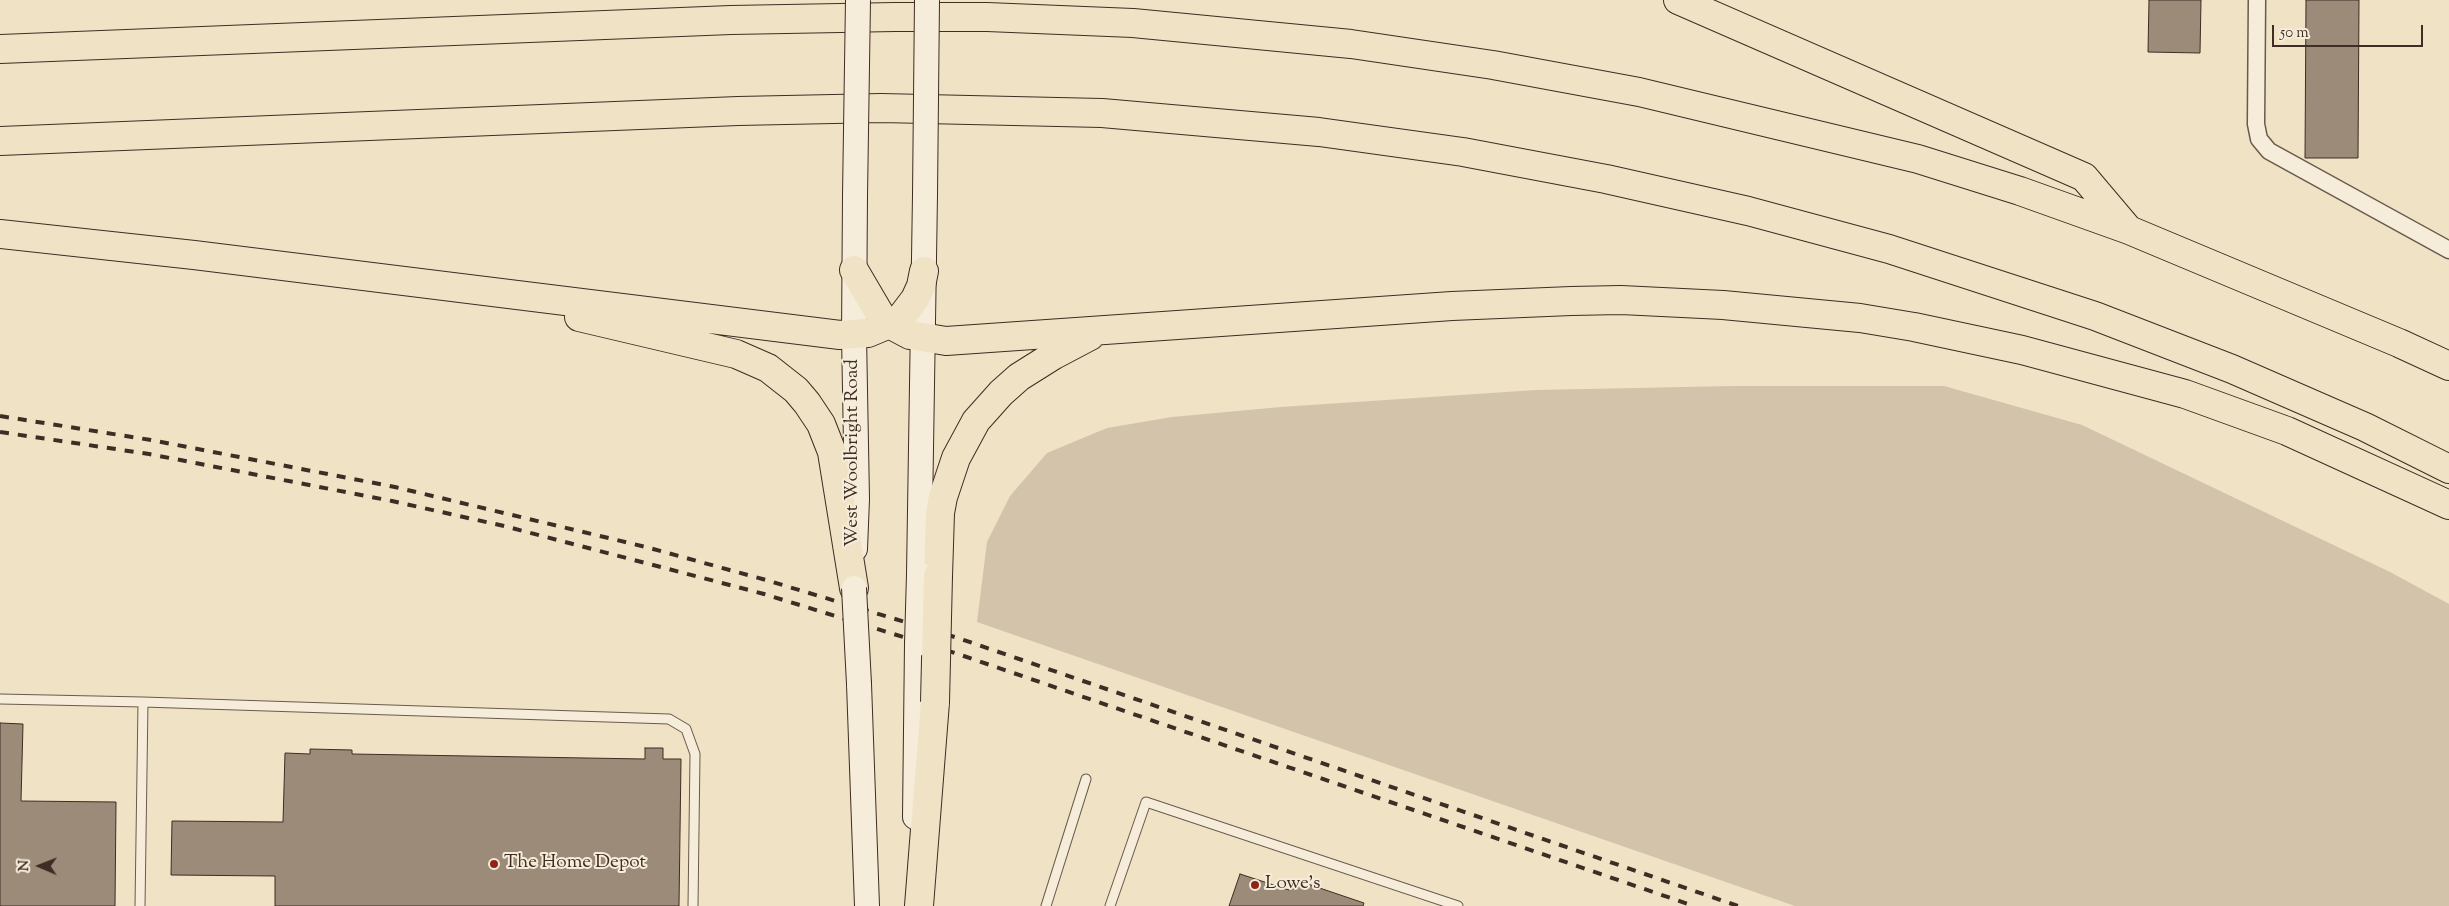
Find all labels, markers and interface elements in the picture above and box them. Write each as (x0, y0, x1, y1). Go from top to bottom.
scale bar (2274, 15, 2425, 47)
text: 50 m (2280, 23, 2309, 44)
street label: West Woolbright Road (843, 359, 865, 547)
north arrow (15, 841, 65, 891)
place label: The Home Depot (504, 853, 646, 875)
marker: The Home Depot (488, 858, 500, 870)
text: N (15, 860, 35, 872)
place label: Lowe's (1265, 874, 1320, 896)
marker: Lowe's (1249, 879, 1261, 891)

